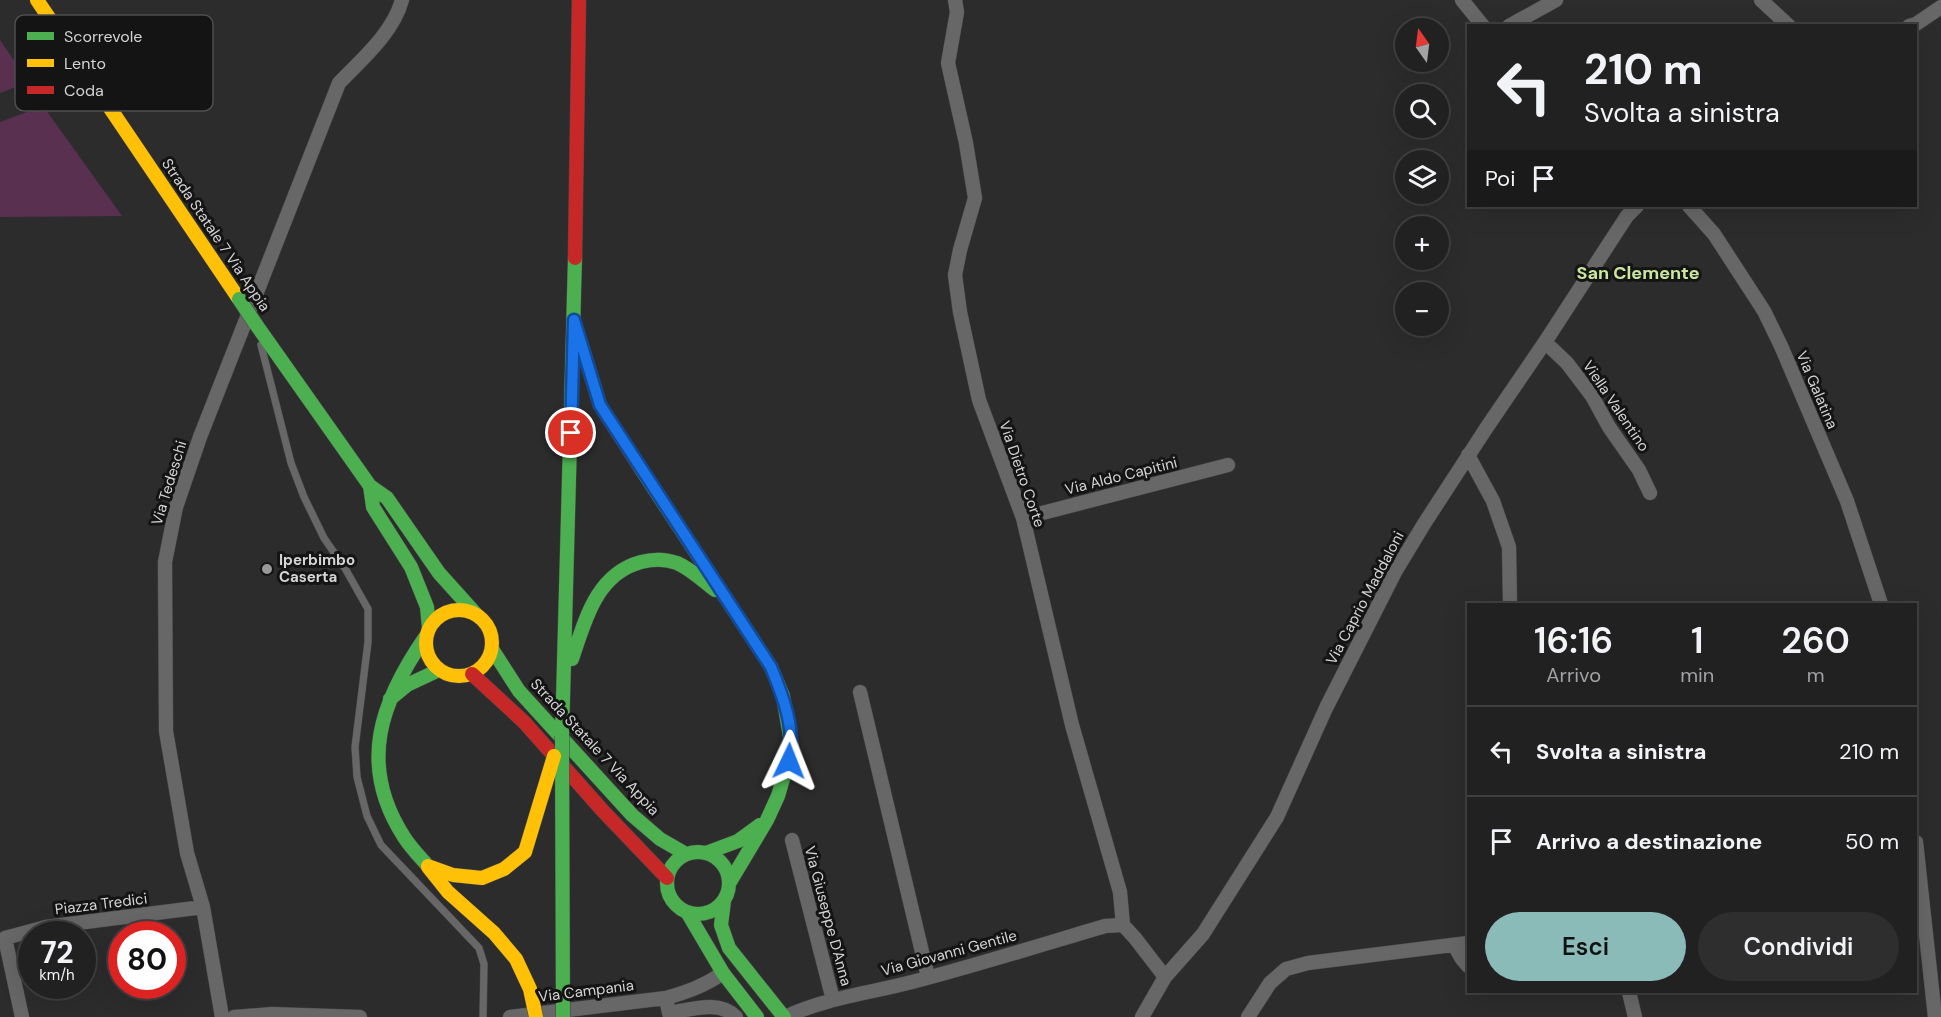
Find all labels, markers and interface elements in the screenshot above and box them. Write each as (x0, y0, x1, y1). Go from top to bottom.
legend (15, 15, 213, 111)
north arrow (1395, 18, 1449, 72)
map controls (1395, 18, 1449, 336)
text: Scorrevole (64, 26, 142, 47)
text: 210 m (1584, 42, 1702, 97)
icon: left (1485, 48, 1563, 126)
text: Lento (64, 53, 106, 74)
text: Coda (64, 80, 104, 101)
button: search (1395, 84, 1449, 138)
text: Svolta a sinistra (1584, 95, 1780, 130)
button: layers (1395, 150, 1449, 204)
street label: Strada Statale 7 Via Appia (157, 155, 275, 315)
icon: arrive (1527, 162, 1560, 195)
text: Poi (1485, 164, 1515, 193)
button: + (1395, 216, 1449, 270)
district label: San Clemente (1577, 261, 1700, 285)
button: − (1395, 282, 1449, 336)
street label: Via Galatina (1792, 348, 1842, 432)
street label: Viella Valentino (1578, 357, 1654, 456)
pin (545, 407, 596, 458)
icon: arrive (554, 416, 587, 449)
street label: Via Dietro Corte (994, 418, 1050, 530)
street label: Via Tedeschi (147, 438, 191, 528)
street label: Via Aldo Capitini (1063, 452, 1179, 500)
street label: Via Caprio Maddaloni (1321, 528, 1409, 668)
place label: Iperbimbo Caserta (279, 550, 355, 587)
marker: Iperbimbo Caserta (260, 562, 274, 576)
text: 16:16 (1534, 617, 1613, 664)
text: 1 (1691, 617, 1704, 664)
text: 260 (1781, 617, 1850, 664)
text: Arrivo (1546, 662, 1601, 688)
text: min (1680, 662, 1714, 688)
text: m (1807, 662, 1825, 688)
street label: Strada Statale 7 Via Appia (526, 674, 664, 820)
position arrow (757, 729, 821, 793)
icon: left (1485, 735, 1518, 768)
text: Svolta a sinistra (1536, 737, 1706, 766)
text: 210 m (1839, 737, 1899, 766)
icon: arrive (1485, 825, 1518, 858)
text: Arrivo a destinazione (1536, 827, 1762, 856)
text: 50 m (1845, 827, 1899, 856)
street label: Via Giuseppe D'Anna (800, 844, 856, 988)
street label: Piazza Tredici (54, 888, 148, 920)
button: Esci (1485, 912, 1686, 981)
button: Condividi (1698, 912, 1899, 981)
speed limit sign: 80 (108, 921, 186, 999)
street label: Via Giovanni Gentile (879, 925, 1019, 981)
text: 72 (40, 933, 74, 972)
text: km/h (39, 965, 75, 985)
street label: Via Campania (537, 975, 635, 1007)

